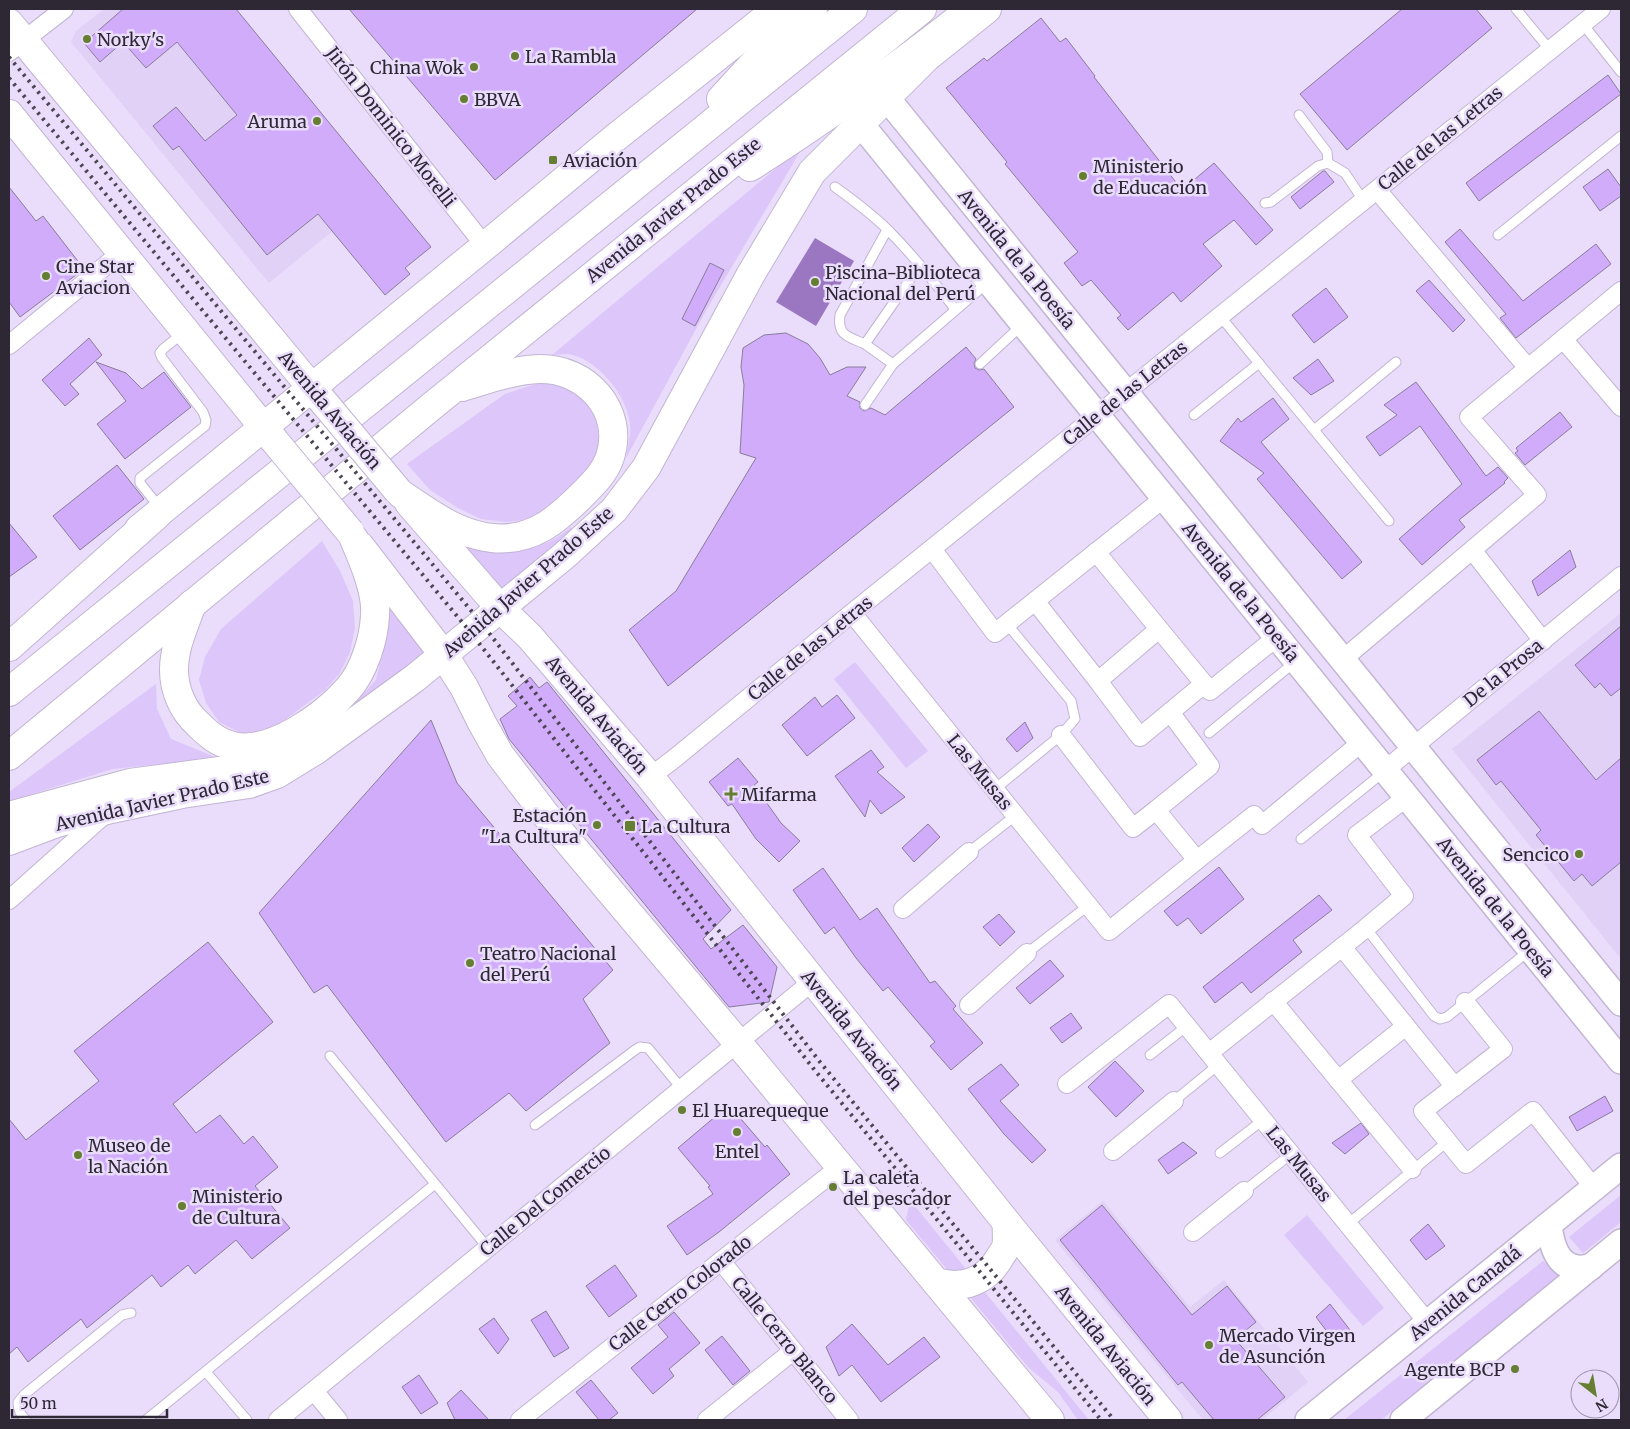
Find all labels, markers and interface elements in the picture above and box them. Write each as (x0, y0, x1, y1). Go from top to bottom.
place label: Norky's (97, 28, 164, 51)
marker: Norky's (81, 33, 93, 45)
street label: Jirón Dominico Morelli (320, 41, 461, 212)
place label: La Rambla (525, 45, 617, 68)
marker: La Rambla (509, 50, 521, 62)
place label: China Wok (370, 56, 465, 79)
marker: China Wok (468, 61, 480, 73)
street label: Calle de las Letras (1373, 81, 1507, 195)
place label: BBVA (474, 88, 521, 111)
marker: BBVA (458, 93, 470, 105)
place label: Aruma (246, 110, 307, 133)
marker: Aruma (311, 115, 323, 127)
street label: Avenida Javier Prado Este (580, 132, 765, 288)
place label: Aviación (562, 149, 638, 172)
marker: Aviación (547, 154, 559, 166)
place label: Ministerio de Educación (1093, 155, 1207, 199)
marker: Ministerio de Educación (1077, 170, 1089, 182)
street label: Avenida de la Poesía (953, 184, 1081, 334)
place label: Cine Star Aviacion (55, 255, 134, 299)
place label: Piscina-Biblioteca Nacional del Perú (825, 261, 981, 305)
marker: Cine Star Aviacion (40, 270, 52, 282)
marker: Piscina-Biblioteca Nacional del Perú (809, 276, 821, 288)
street label: Calle de las Letras (1058, 336, 1192, 450)
street label: Avenida Aviación (273, 345, 386, 474)
street label: Avenida Javier Prado Este (437, 502, 618, 663)
street label: Avenida de la Poesía (1177, 517, 1305, 667)
street label: Calle de las Letras (743, 591, 877, 705)
street label: De la Prosa (1459, 634, 1548, 712)
street label: Avenida Aviación (540, 650, 653, 779)
street label: Las Musas (942, 729, 1018, 815)
street label: Avenida Javier Prado Este (52, 764, 271, 836)
place label: Mifarma (741, 783, 817, 806)
marker: Mifarma (725, 788, 737, 800)
place label: Estación "La Cultura" (481, 804, 587, 848)
place label: La Cultura (641, 815, 731, 838)
marker: Estación "La Cultura" (591, 819, 603, 831)
marker: La Cultura (623, 819, 637, 833)
street label: Avenida de la Poesía (1432, 832, 1560, 982)
place label: Sencico (1503, 843, 1569, 866)
marker: Sencico (1573, 848, 1585, 860)
place label: Teatro Nacional del Perú (480, 942, 617, 986)
marker: Teatro Nacional del Perú (464, 957, 476, 969)
street label: Avenida Aviación (796, 964, 908, 1095)
place label: El Huarequeque (692, 1099, 829, 1122)
marker: El Huarequeque (676, 1104, 688, 1116)
street label: Las Musas (1261, 1121, 1337, 1207)
marker: Entel (731, 1126, 743, 1138)
place label: Museo de la Nación (88, 1134, 170, 1178)
place label: Entel (715, 1140, 760, 1163)
street label: Calle Del Comercio (475, 1141, 615, 1261)
marker: Museo de la Nación (72, 1149, 84, 1161)
place label: La caleta del pescador (843, 1166, 951, 1210)
marker: La caleta del pescador (827, 1181, 839, 1193)
place label: Ministerio de Cultura (192, 1185, 283, 1229)
marker: Ministerio de Cultura (176, 1200, 188, 1212)
street label: Calle Cerro Colorado (604, 1230, 756, 1356)
street label: Avenida Canadá (1404, 1241, 1526, 1346)
street label: Calle Cerro Blanco (727, 1272, 843, 1408)
street label: Avenida Aviación (1050, 1279, 1162, 1410)
place label: Mercado Virgen de Asunción (1219, 1324, 1356, 1368)
marker: Mercado Virgen de Asunción (1203, 1339, 1215, 1351)
place label: Agente BCP (1403, 1358, 1505, 1381)
marker: Agente BCP (1509, 1363, 1521, 1375)
north arrow (1570, 1369, 1620, 1419)
scale bar (12, 1386, 168, 1418)
text: 50 m (20, 1394, 57, 1413)
text: N (1592, 1395, 1611, 1416)

